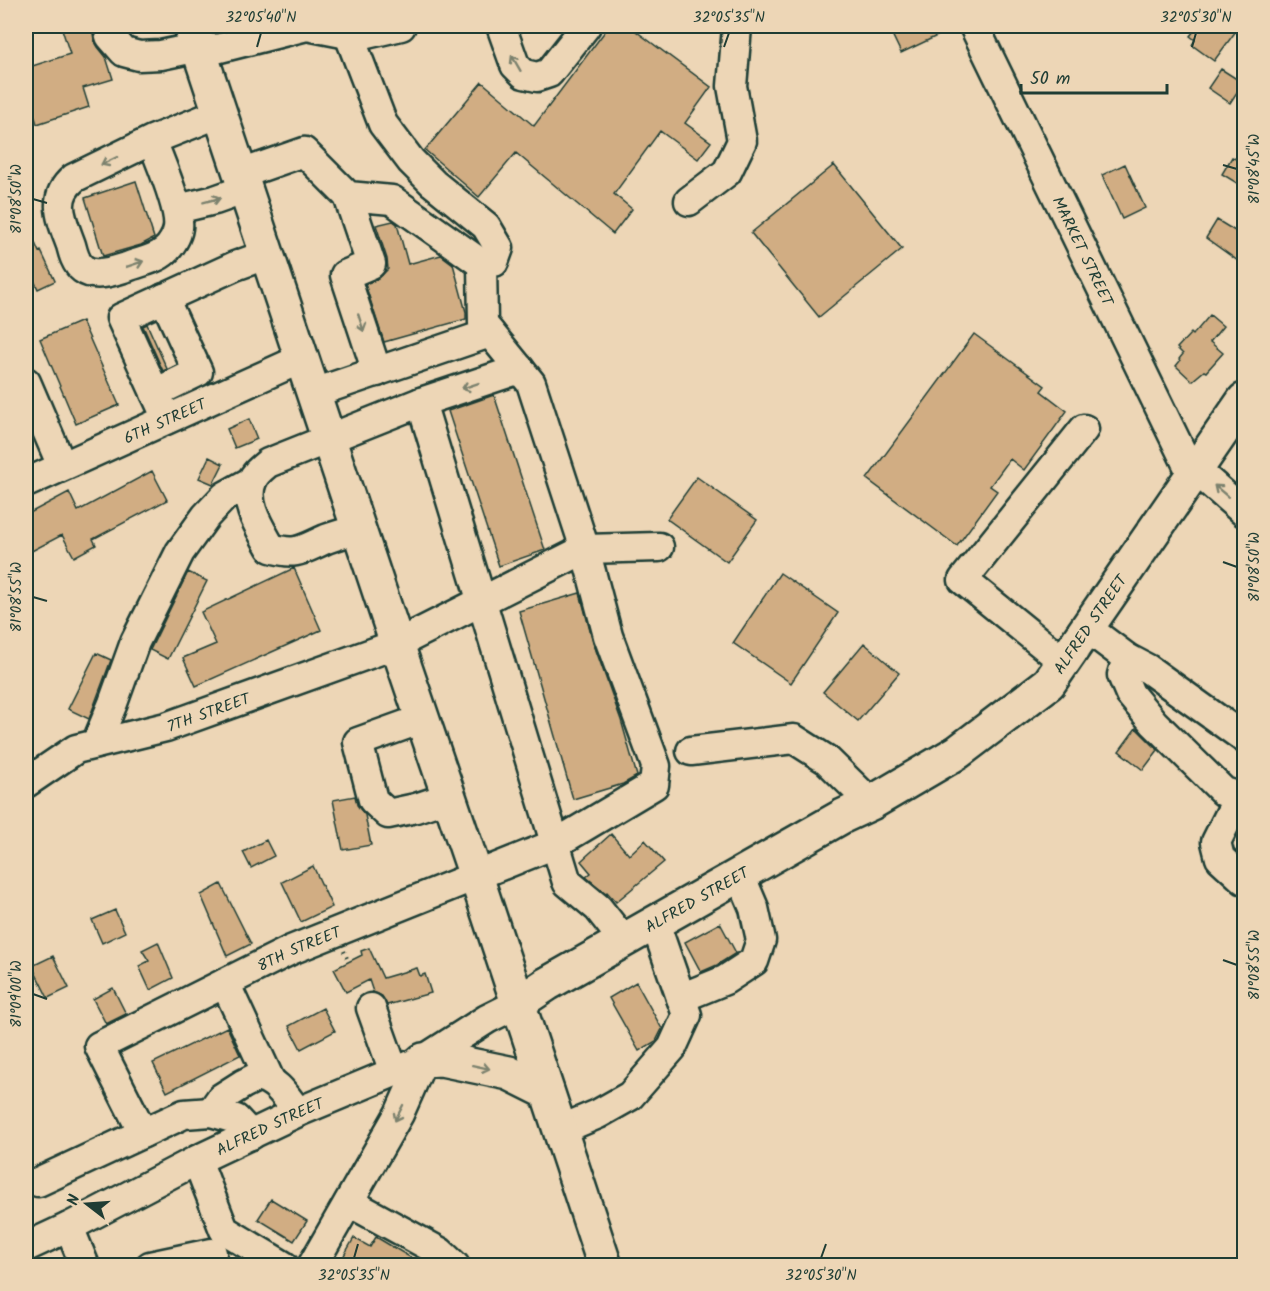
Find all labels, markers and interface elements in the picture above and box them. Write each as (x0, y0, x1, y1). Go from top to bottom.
text: 32°05'40"N (226, 6, 296, 30)
text: 32°05'35"N (693, 6, 765, 30)
text: 32°05'30"N (1160, 6, 1232, 30)
one-way arrow (510, 55, 522, 72)
scale bar (1021, 57, 1166, 95)
text: 50 m (1030, 65, 1070, 94)
text: 81°08'45"W (1243, 133, 1267, 204)
one-way arrow (100, 155, 118, 167)
text: 81°08'50"W (5, 164, 29, 234)
street label: MARKET STREET (1045, 192, 1120, 312)
one-way arrow (202, 194, 221, 206)
one-way arrow (125, 257, 144, 268)
one-way arrow (356, 313, 367, 332)
one-way arrow (461, 381, 480, 392)
street label: 6TH STREET (120, 392, 212, 451)
one-way arrow (1214, 484, 1229, 498)
text: 81°08'50"W (1243, 532, 1267, 602)
text: 81°08'55"W (5, 562, 29, 632)
street label: ALFRED STREET (1048, 569, 1135, 680)
street label: 7TH STREET (164, 686, 255, 740)
street label: ALFRED STREET (641, 860, 755, 940)
street label: 8TH STREET (253, 920, 346, 979)
text: 81°08'55"W (1243, 930, 1267, 1000)
text: 81°09'00"W (5, 960, 29, 1028)
one-way arrow (471, 1062, 490, 1074)
street label: ALFRED STREET (212, 1091, 329, 1163)
one-way arrow (393, 1104, 405, 1121)
north arrow (57, 1174, 117, 1234)
text: N (61, 1192, 88, 1209)
text: 32°05'35"N (318, 1264, 390, 1288)
text: 32°05'30"N (785, 1264, 857, 1288)

